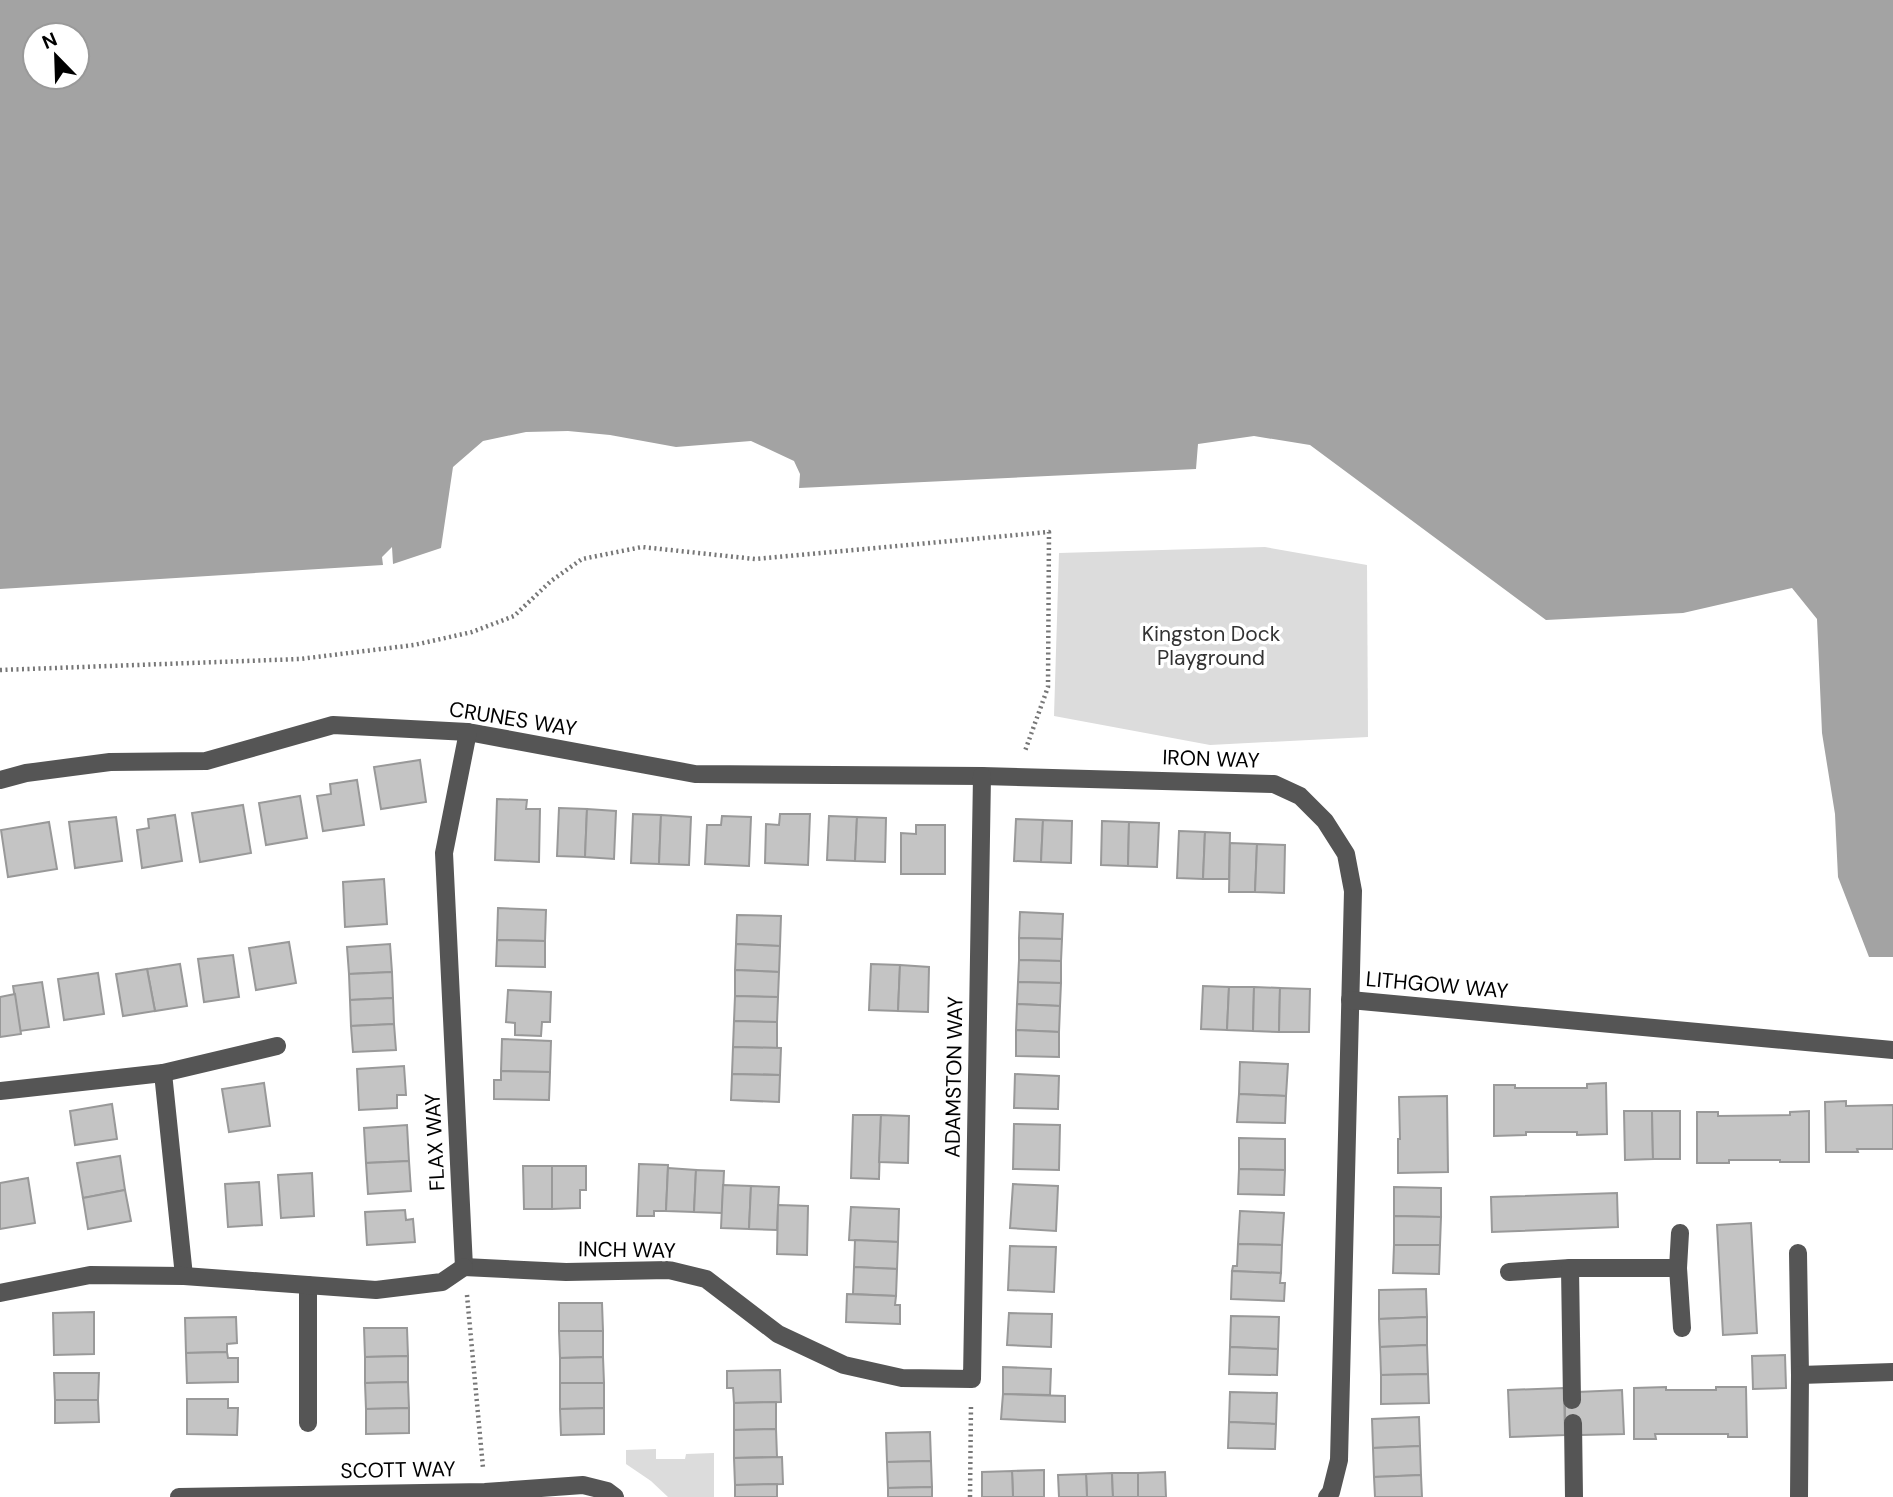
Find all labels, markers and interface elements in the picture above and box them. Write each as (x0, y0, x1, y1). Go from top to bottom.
north arrow (21, 21, 91, 91)
text: N (38, 27, 61, 55)
park label: Kingston Dock Playground (1142, 620, 1281, 672)
street label: CRUNES WAY (447, 695, 579, 743)
street label: IRON WAY (1162, 743, 1260, 775)
street label: LITHGOW WAY (1365, 965, 1509, 1005)
street label: ADAMSTON WAY (939, 996, 969, 1158)
street label: FLAX WAY (418, 1092, 452, 1192)
street label: INCH WAY (578, 1235, 676, 1265)
street label: SCOTT WAY (340, 1455, 456, 1485)

